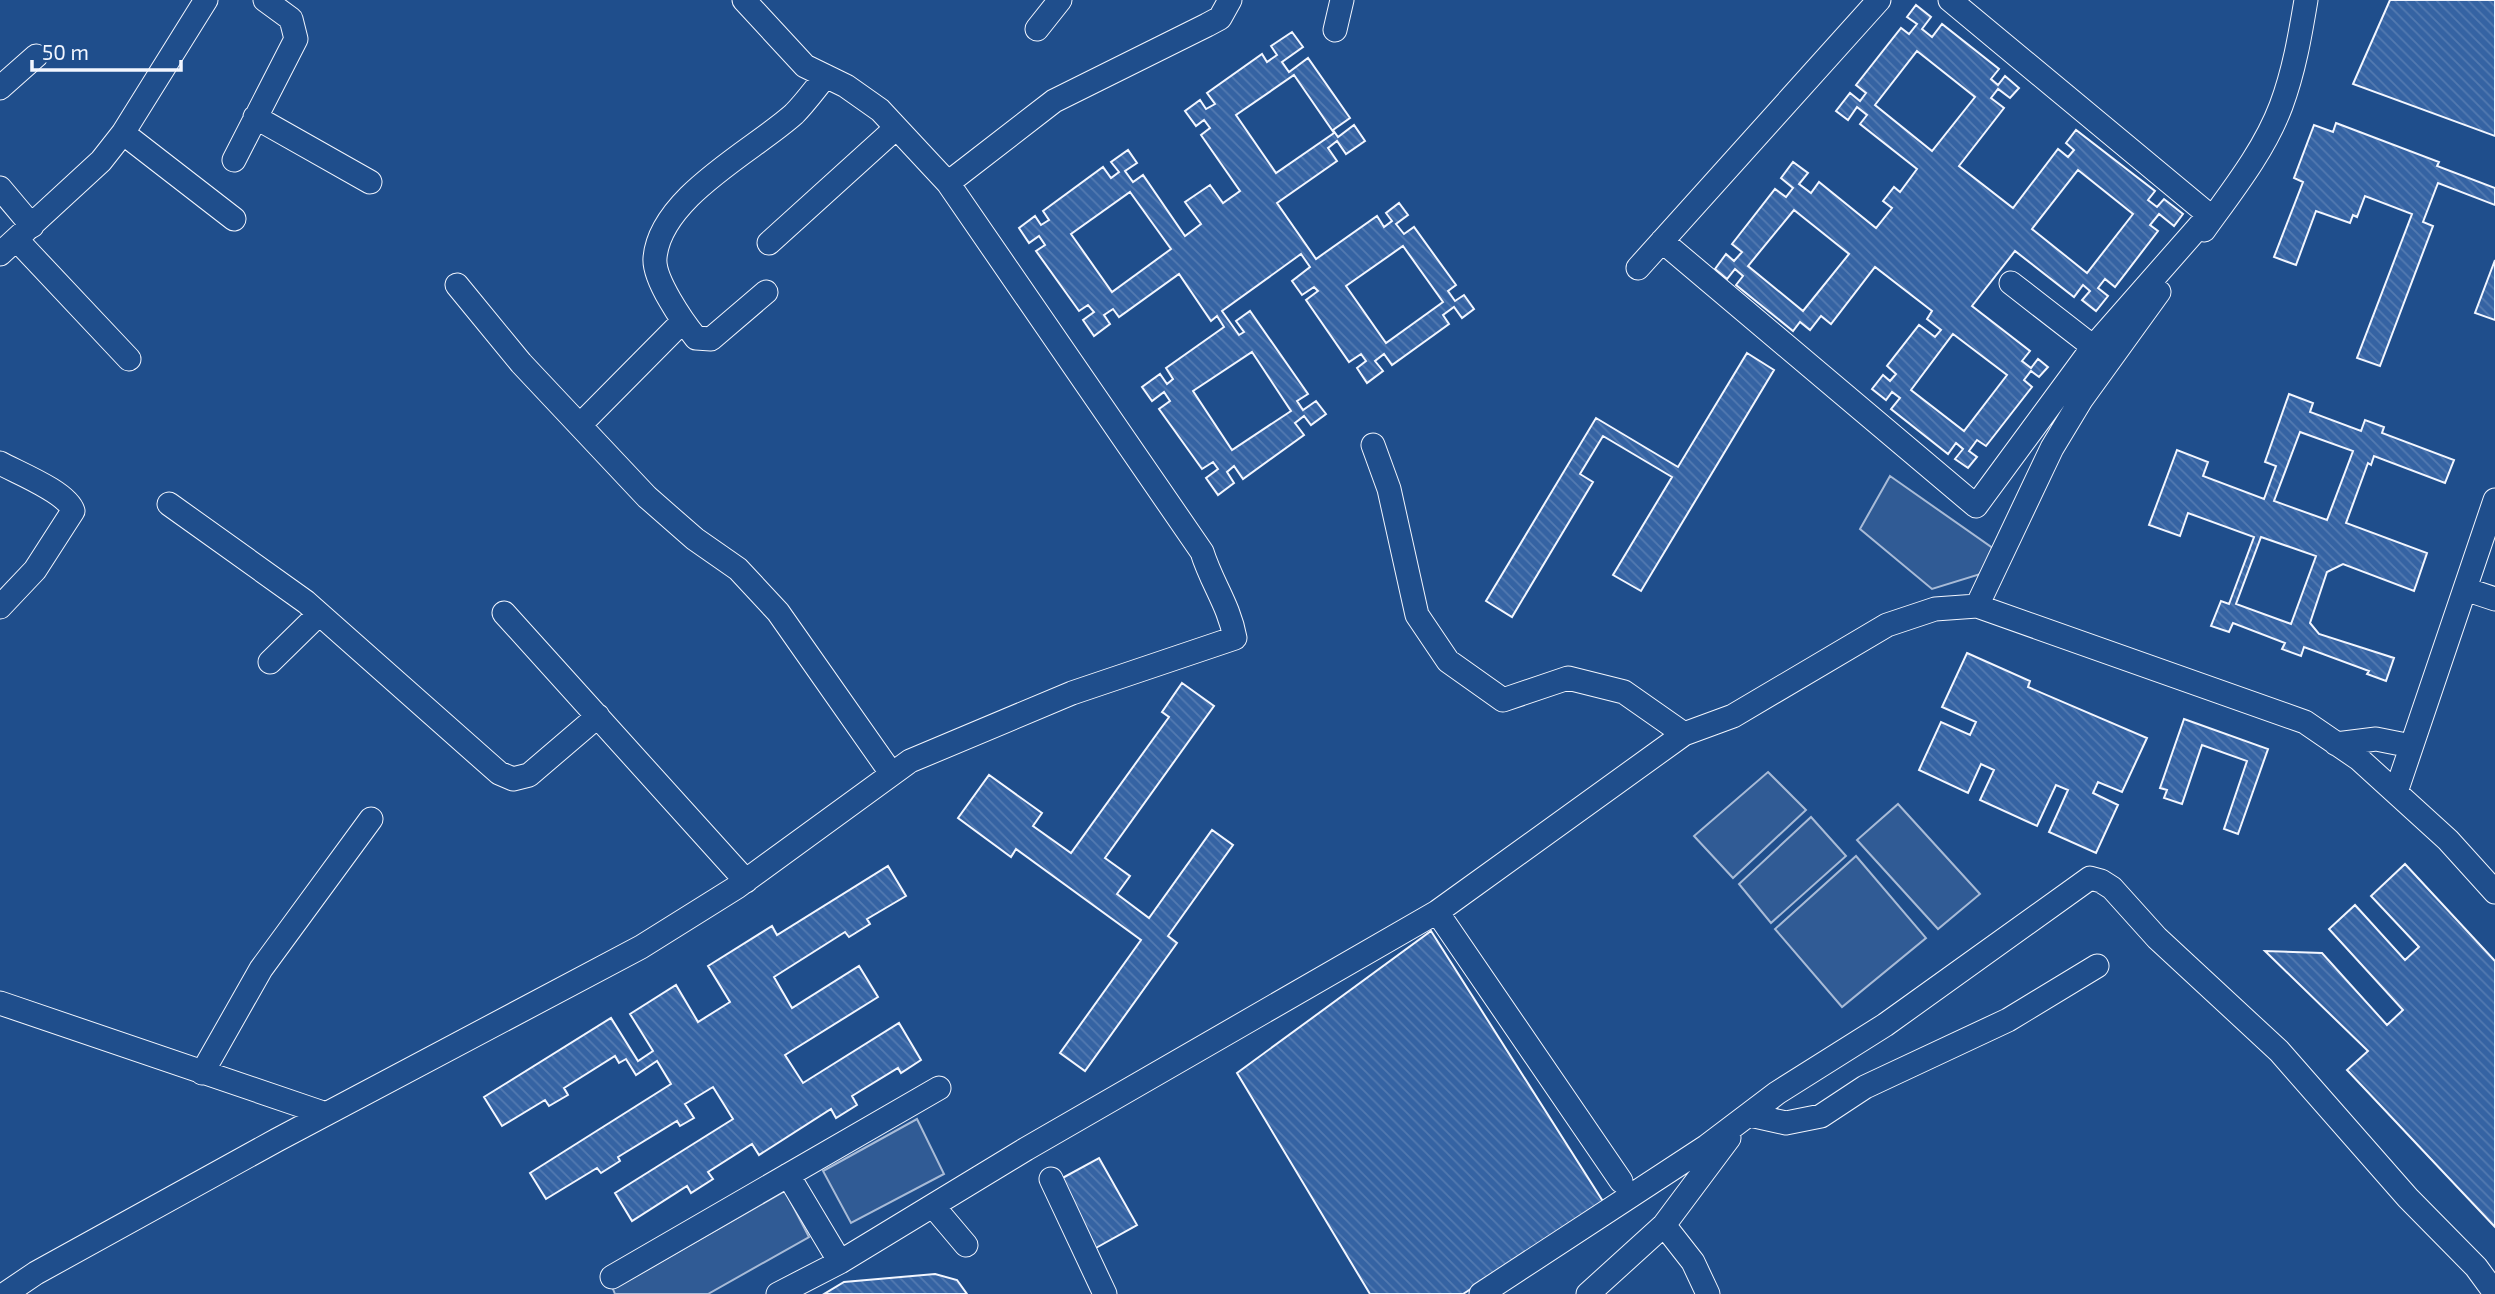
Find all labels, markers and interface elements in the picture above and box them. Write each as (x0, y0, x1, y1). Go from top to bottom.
scale bar (32, 28, 180, 72)
text: 50 m (42, 39, 89, 64)

